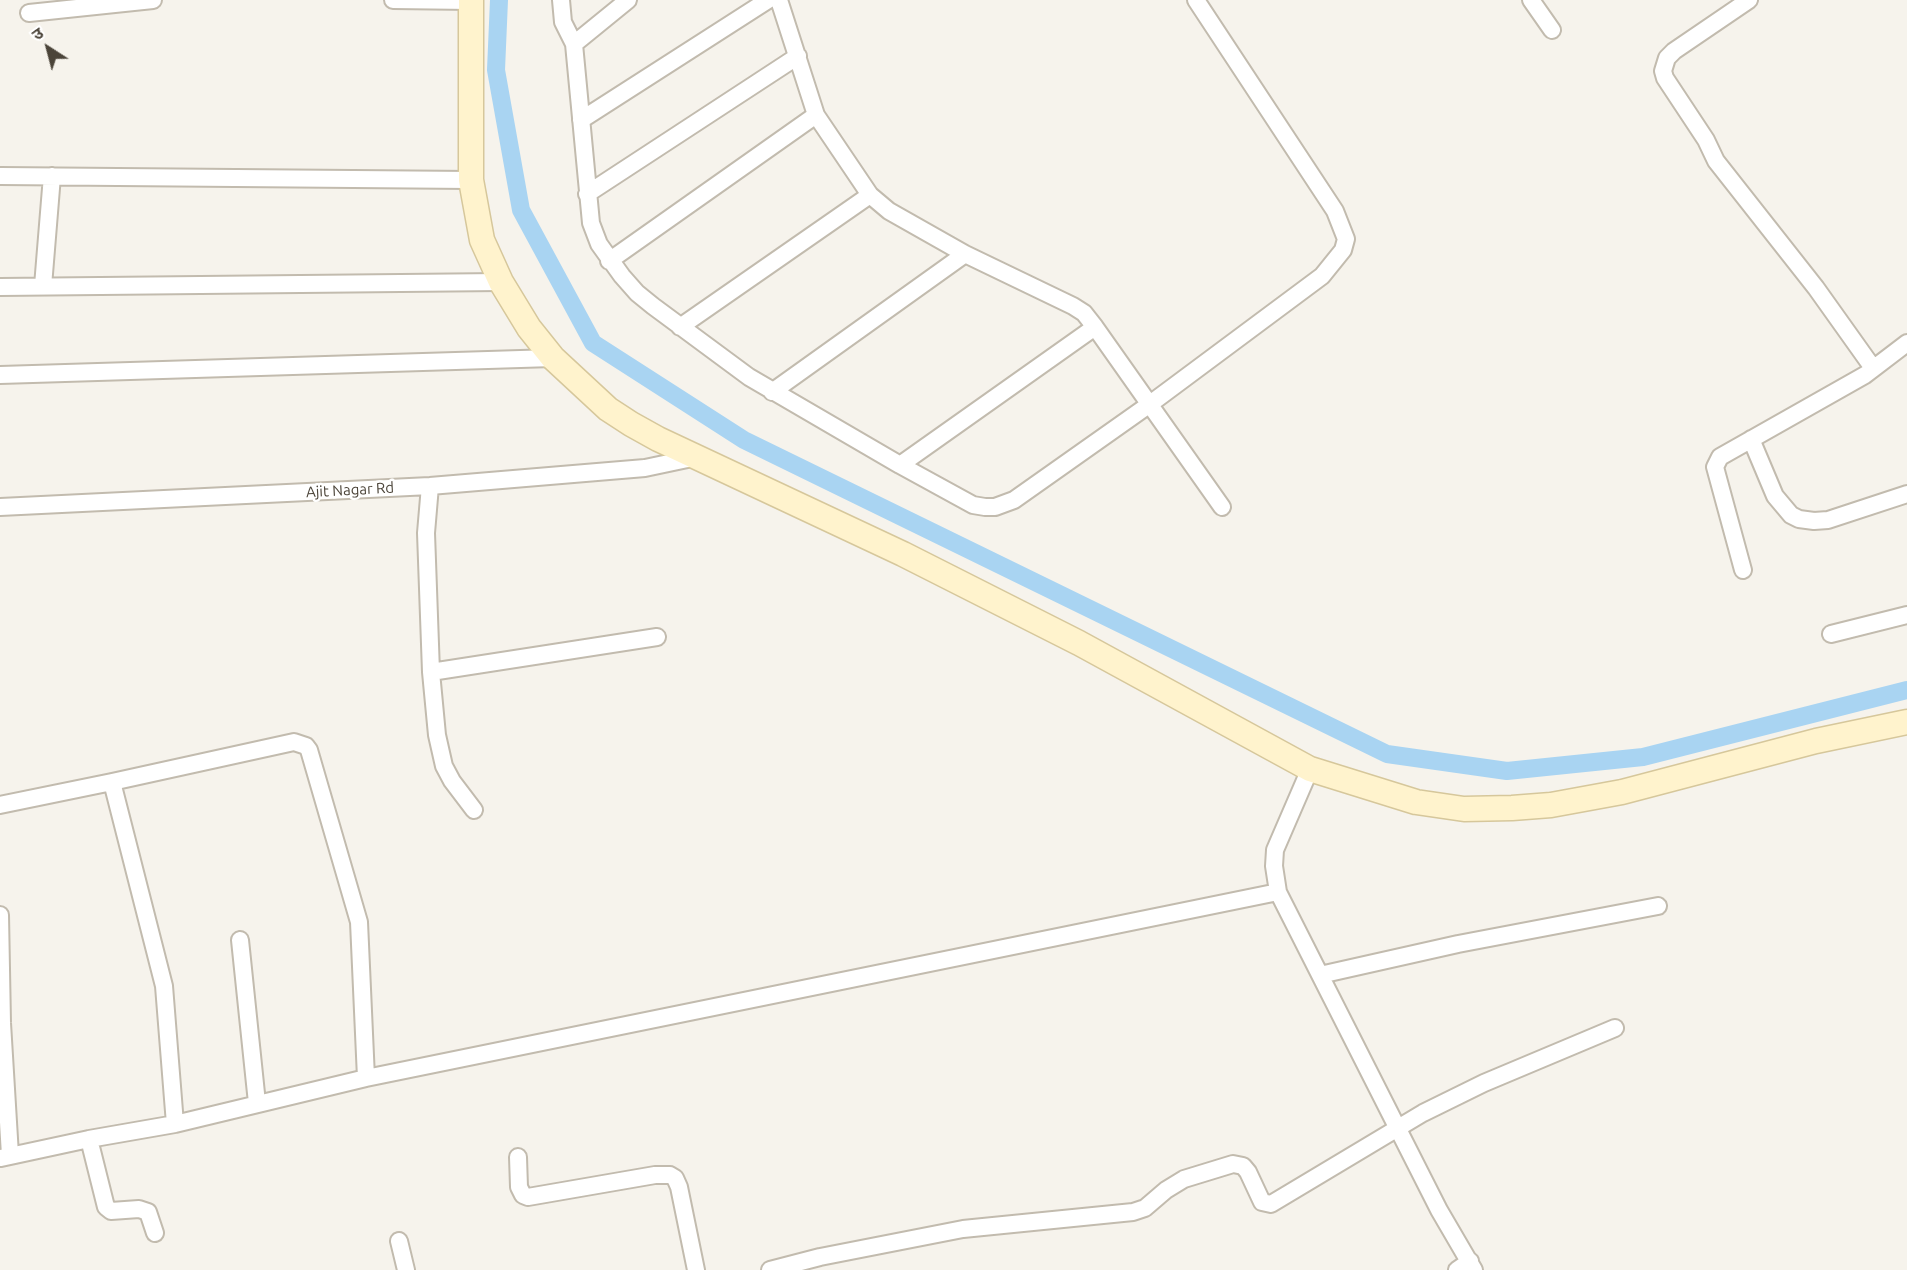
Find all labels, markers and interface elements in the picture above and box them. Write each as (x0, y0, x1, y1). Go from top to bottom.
north arrow (18, 18, 78, 78)
text: उ (28, 23, 47, 43)
street label: Ajit Nagar Rd (305, 479, 395, 501)

